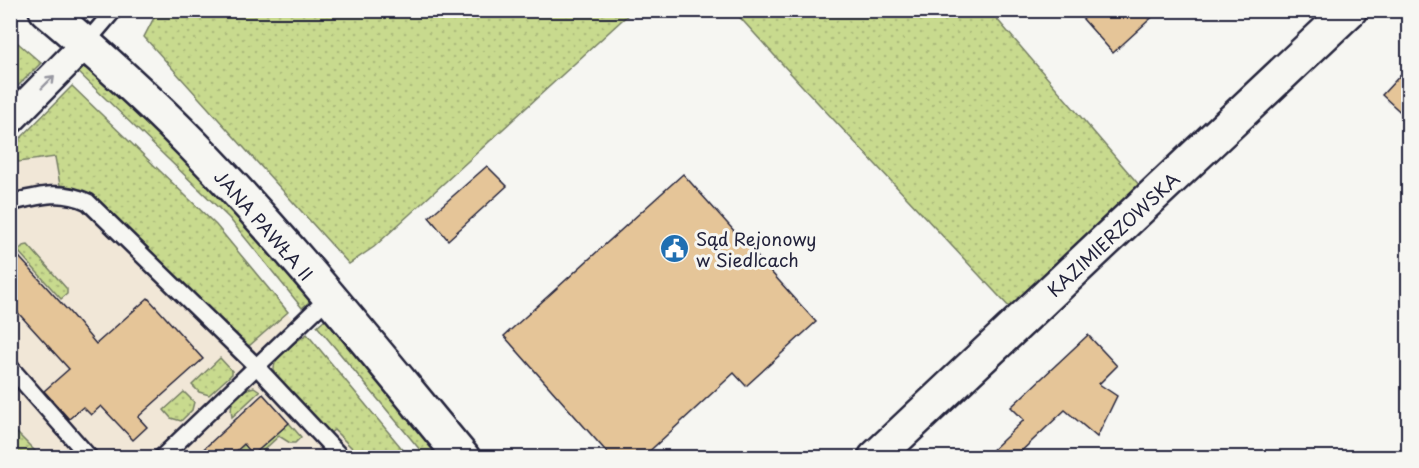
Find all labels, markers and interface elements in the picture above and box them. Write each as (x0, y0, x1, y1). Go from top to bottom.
one-way arrow (41, 75, 56, 89)
street label: JANA PAWŁA II (208, 164, 320, 286)
street label: KAZIMIERZOWSKA (1041, 165, 1186, 303)
place label: Sąd Rejonowy w Siedlcach (696, 225, 816, 273)
public building icon: Sąd Rejonowy w Siedlcach (659, 232, 691, 264)

